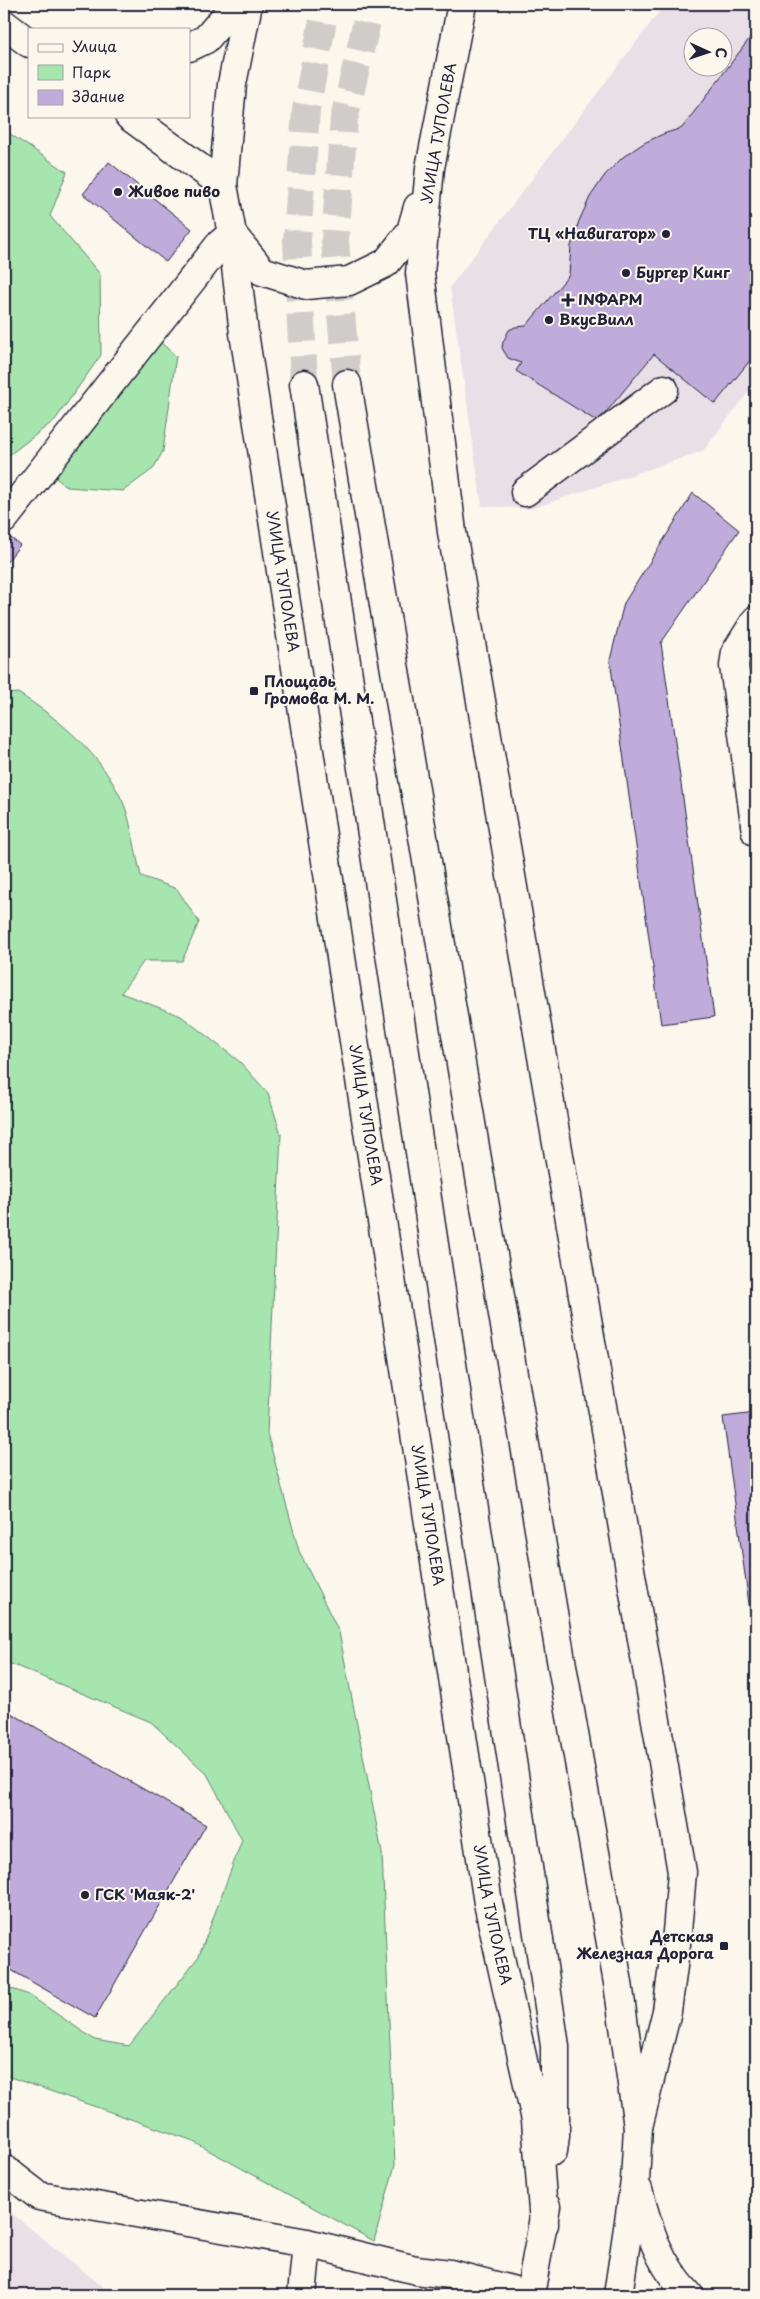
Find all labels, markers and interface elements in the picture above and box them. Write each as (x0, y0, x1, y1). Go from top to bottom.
legend (28, 28, 190, 118)
north arrow (682, 28, 732, 78)
text: Улица (72, 34, 117, 57)
text: С (711, 47, 732, 59)
text: Парк (72, 60, 111, 83)
street label: УЛИЦА ТУПОЛЕВА (414, 60, 461, 205)
text: Здание (72, 84, 125, 107)
place label: Живое пиво (128, 179, 220, 202)
marker: Живое пиво (112, 186, 124, 198)
place label: ТЦ «Навигатор» (528, 221, 656, 244)
marker: ТЦ «Навигатор» (660, 228, 672, 240)
place label: Бургер Кинг (636, 260, 731, 283)
marker: Бургер Кинг (620, 267, 632, 279)
place label: INФАРМ (578, 287, 643, 310)
marker: INФАРМ (562, 294, 574, 306)
place label: ВкусВилл (559, 307, 634, 330)
marker: ВкусВилл (543, 314, 555, 326)
street label: УЛИЦА ТУПОЛЕВА (262, 509, 306, 654)
place label: Площадь Громова М. М. (264, 669, 374, 709)
marker: Площадь Громова М. М. (248, 685, 260, 697)
street label: УЛИЦА ТУПОЛЕВА (345, 1043, 389, 1187)
street label: УЛИЦА ТУПОЛЕВА (407, 1443, 452, 1587)
street label: УЛИЦА ТУПОЛЕВА (469, 1843, 519, 1987)
place label: ГСК 'Маяк-2' (95, 1882, 195, 1905)
marker: ГСК 'Маяк-2' (79, 1889, 91, 1901)
place label: Детская Железная Дорога (576, 1924, 714, 1964)
marker: Детская Железная Дорога (718, 1940, 730, 1952)

